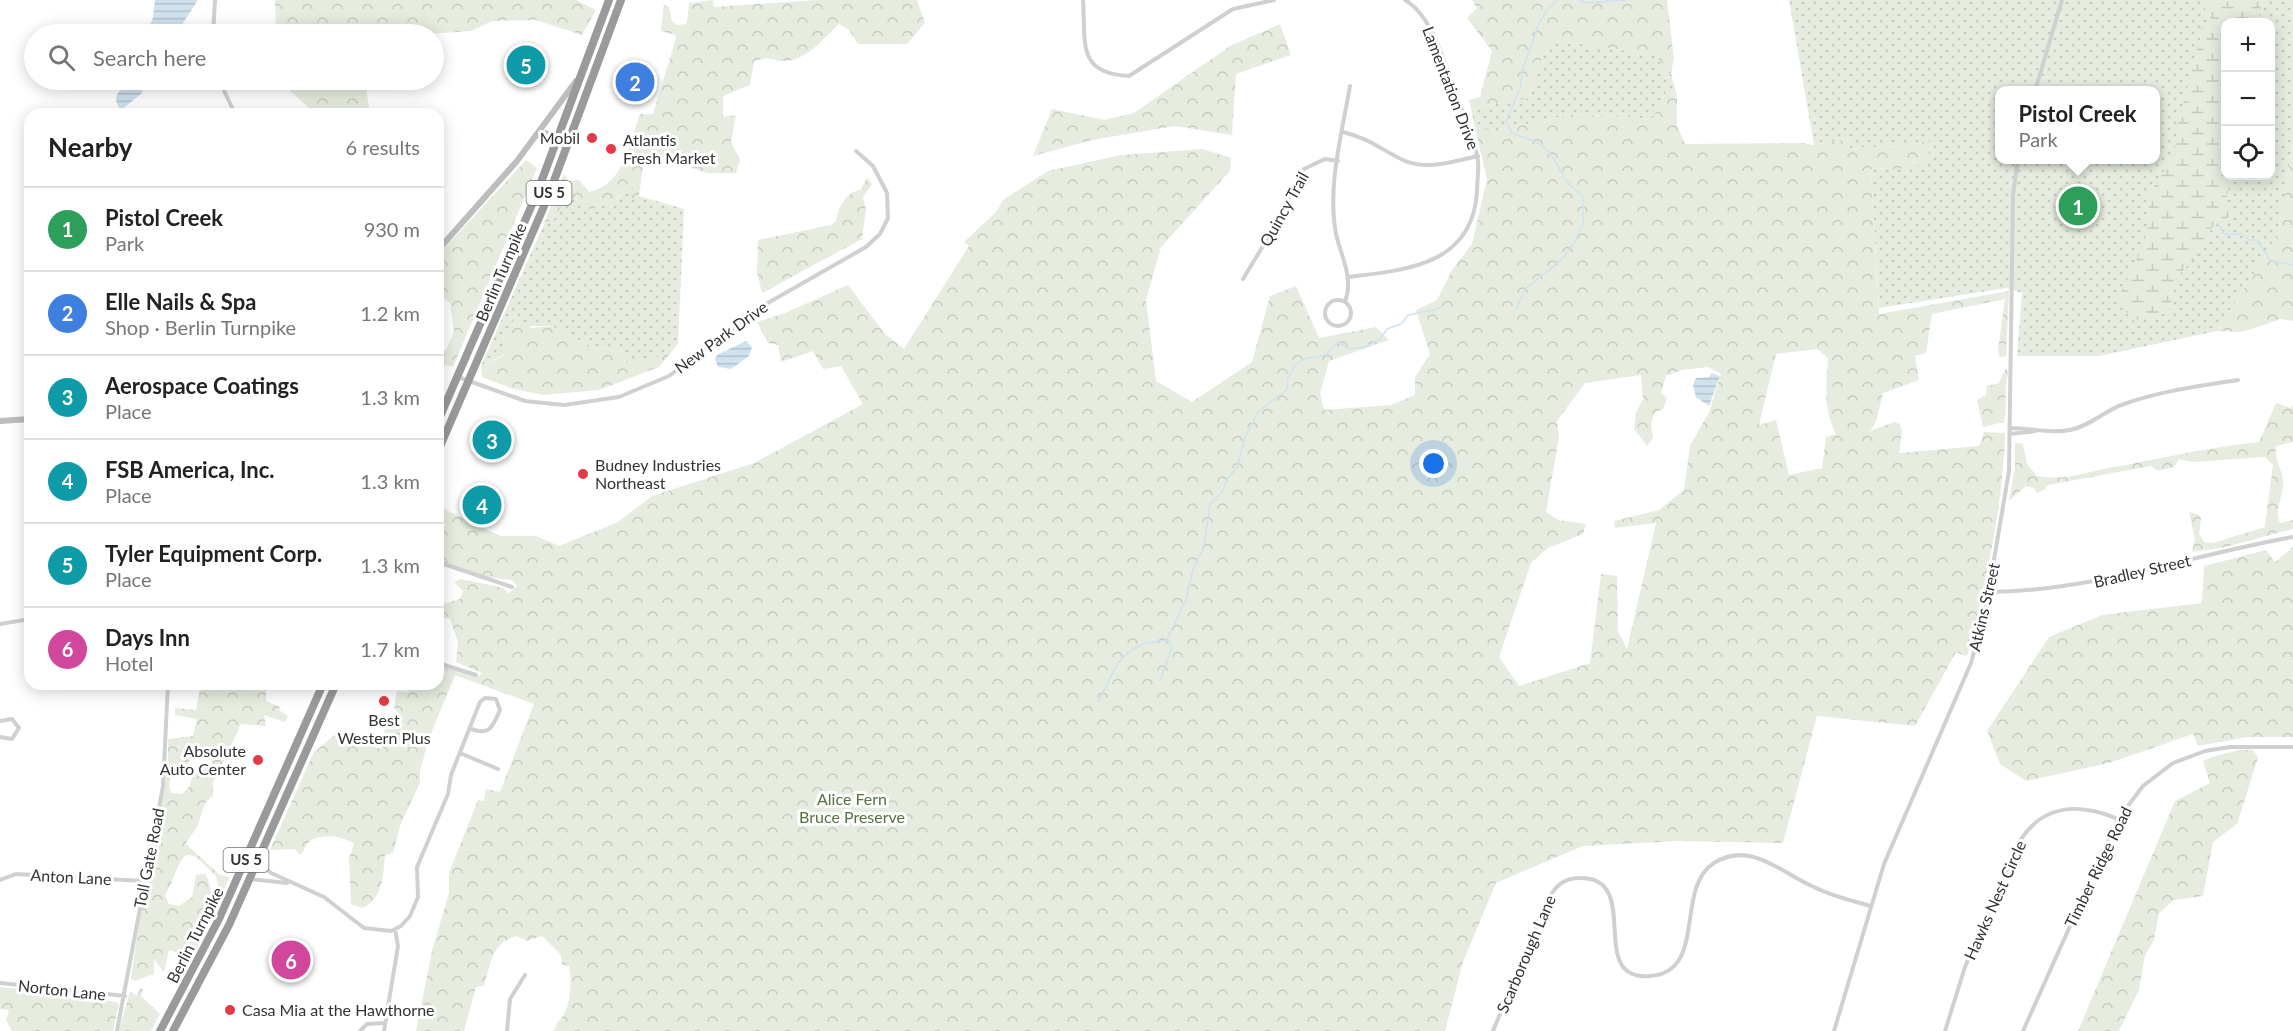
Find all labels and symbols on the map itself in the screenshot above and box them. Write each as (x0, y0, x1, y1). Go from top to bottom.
street label: Lamentation Drive (1419, 24, 1484, 152)
pin: 5 (506, 42, 546, 88)
pin: 2 (616, 60, 654, 104)
place label: Mobil (540, 128, 580, 147)
place label: Atlantis Fresh Market (623, 130, 716, 167)
marker: Mobil (585, 131, 599, 145)
marker: Atlantis Fresh Market (604, 142, 618, 156)
street label: Quincy Trail (1255, 168, 1312, 249)
road number: US 5 (526, 181, 572, 205)
pin: 1 (2058, 184, 2098, 228)
street label: Berlin Turnpike (471, 220, 530, 324)
street label: New Park Drive (671, 297, 771, 377)
pin: 3 (472, 418, 512, 462)
your location (1419, 449, 1448, 478)
place label: Budney Industries Northeast (595, 455, 721, 492)
marker: Budney Industries Northeast (576, 467, 590, 481)
pin: 4 (462, 482, 502, 528)
street label: Bradley Street (2092, 550, 2192, 591)
street label: Atkins Street (1964, 561, 2003, 653)
marker: Best Western Plus (377, 694, 391, 708)
place label: Best Western Plus (337, 710, 431, 747)
place label: Absolute Auto Center (160, 741, 246, 778)
marker: Absolute Auto Center (251, 753, 265, 767)
park label: Alice Fern Bruce Preserve (799, 789, 905, 826)
street label: Timber Ridge Road (2060, 803, 2135, 930)
street label: Toll Gate Road (130, 806, 168, 910)
street label: Hawks Nest Circle (1960, 837, 2029, 962)
road number: US 5 (224, 848, 268, 872)
street label: Anton Lane (30, 865, 112, 888)
street label: Berlin Turnpike (162, 884, 227, 986)
street label: Scarborough Lane (1492, 892, 1559, 1016)
pin: 6 (272, 938, 310, 982)
street label: Norton Lane (17, 975, 107, 1004)
place label: Casa Mia at the Hawthorne (242, 1000, 435, 1019)
marker: Casa Mia at the Hawthorne (223, 1003, 237, 1017)

